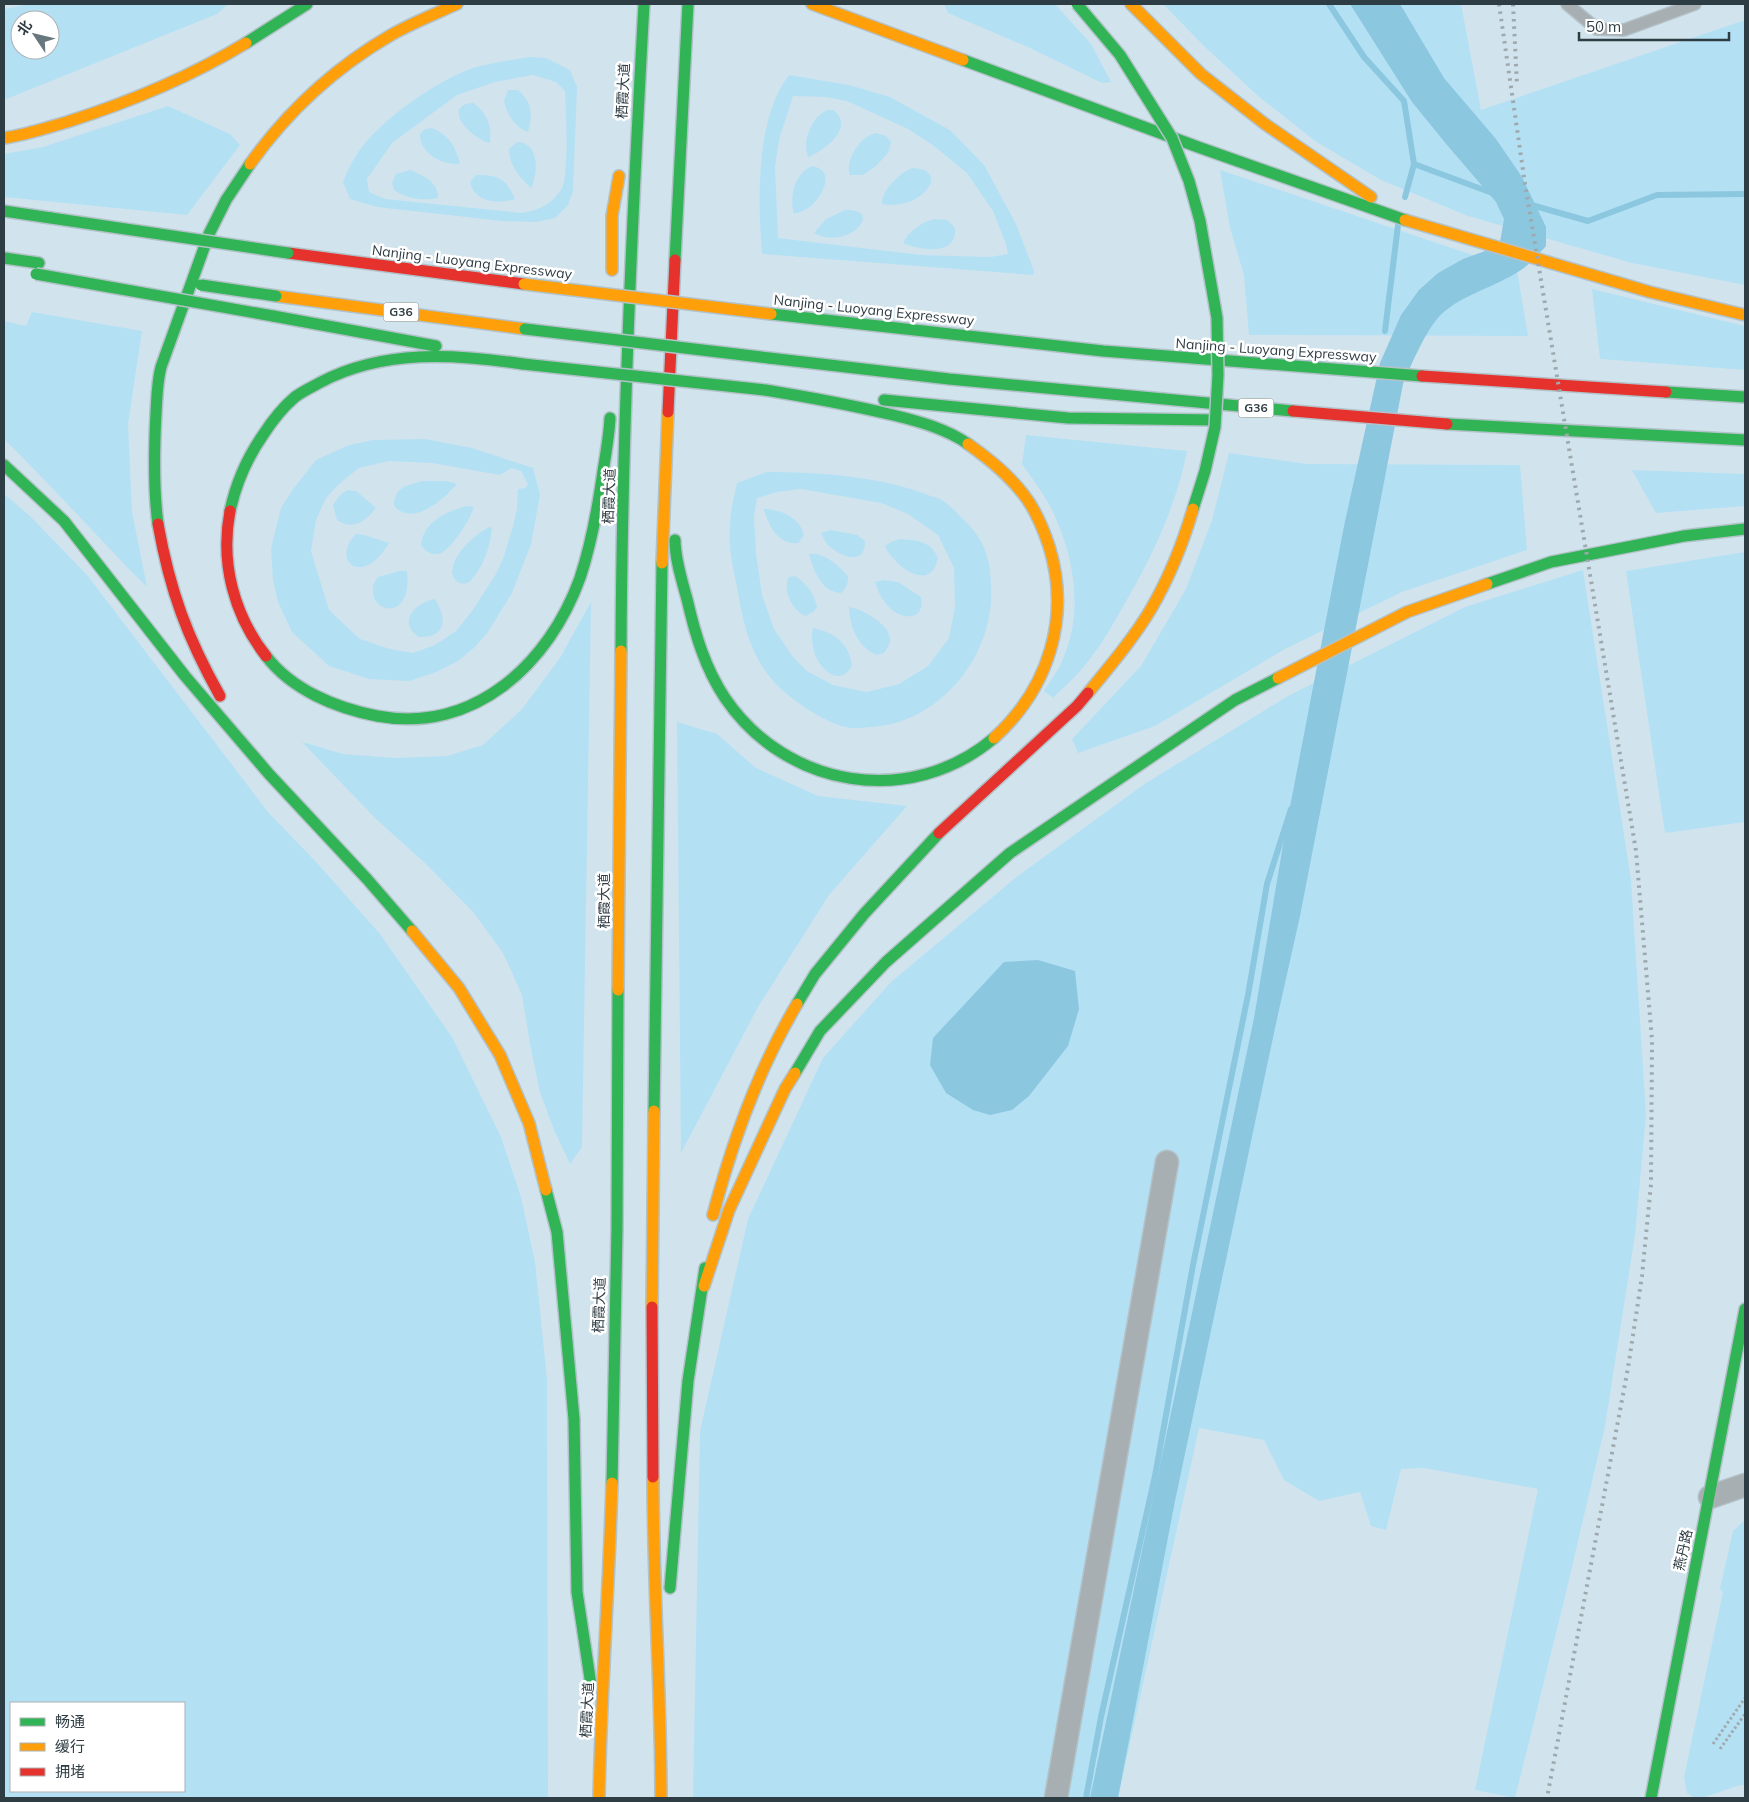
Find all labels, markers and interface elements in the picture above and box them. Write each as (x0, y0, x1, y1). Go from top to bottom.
north arrow (10, 10, 60, 60)
scale bar (1579, 10, 1729, 42)
text: 北 (13, 17, 36, 38)
text: 50 m (1586, 17, 1621, 36)
street label: 栖霞大道 (613, 63, 633, 119)
street label: Nanjing - Luoyang Expressway (371, 241, 574, 283)
street label: Nanjing - Luoyang Expressway (773, 291, 976, 330)
road number: G36 (384, 302, 418, 322)
street label: Nanjing - Luoyang Expressway (1175, 334, 1378, 366)
road number: G36 (1238, 398, 1274, 418)
street label: 栖霞大道 (599, 468, 619, 524)
street label: 栖霞大道 (595, 873, 613, 929)
street label: 栖霞大道 (589, 1277, 609, 1333)
street label: 燕丹路 (1670, 1528, 1696, 1572)
street label: 栖霞大道 (577, 1682, 597, 1738)
legend (10, 1702, 185, 1792)
text: 畅通 (55, 1712, 85, 1731)
text: 缓行 (55, 1737, 85, 1756)
text: 拥堵 (55, 1762, 85, 1781)

